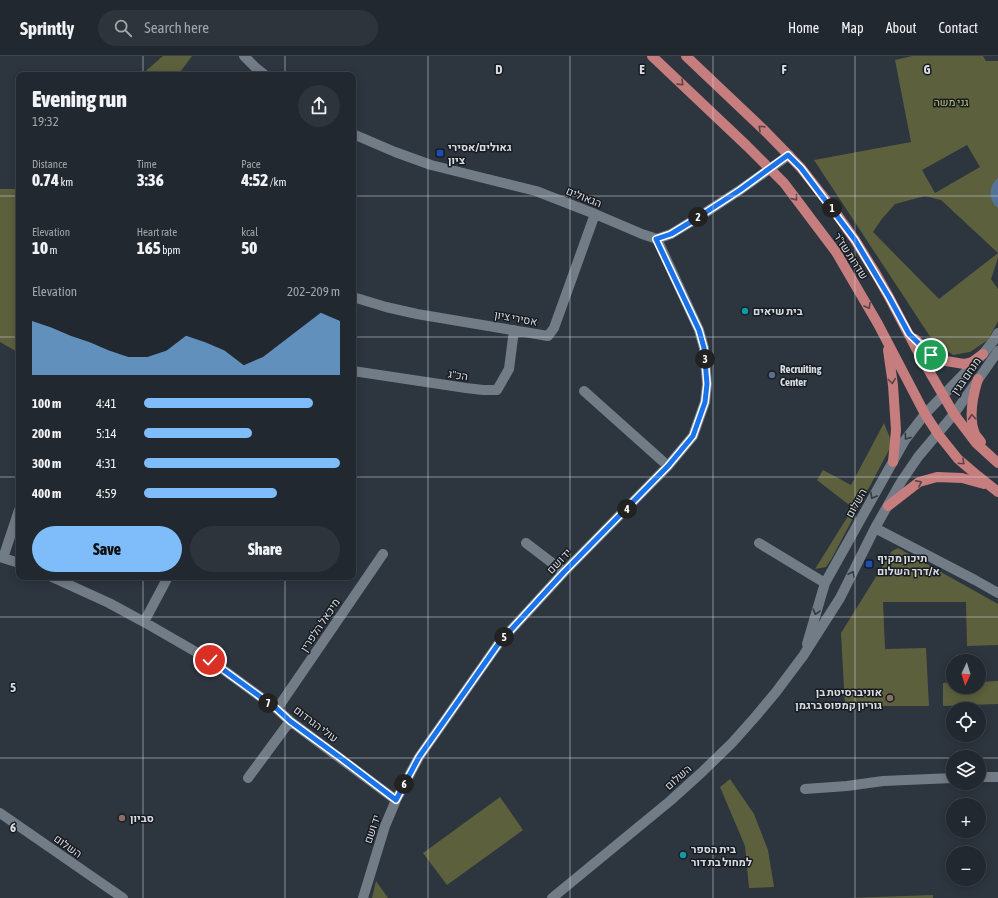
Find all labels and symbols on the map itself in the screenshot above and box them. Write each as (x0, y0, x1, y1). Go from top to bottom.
text: D (495, 62, 503, 77)
text: E (639, 62, 645, 77)
text: F (781, 62, 787, 77)
text: G (924, 62, 931, 77)
one-way arrow (676, 78, 684, 86)
park label: גני משה (933, 96, 969, 108)
one-way arrow (758, 125, 766, 132)
place label: גאולים/אסירי ציון (448, 141, 512, 166)
marker: גאולים/אסירי ציון (435, 148, 445, 158)
street label: הגאולים (565, 185, 603, 209)
one-way arrow (790, 194, 797, 201)
pin: 1 (822, 198, 842, 218)
pin: 2 (688, 207, 708, 227)
street label: שדרות שז"ר (832, 230, 870, 282)
one-way arrow (863, 302, 870, 309)
place label: בית שיאים (753, 305, 803, 317)
marker: בית שיאים (740, 306, 750, 316)
street label: אסירי ציון (494, 308, 538, 328)
pin (914, 338, 948, 372)
pin: 3 (695, 349, 715, 369)
street label: מנחם בגין (949, 355, 983, 397)
place label: Recruiting Center (780, 363, 822, 388)
street label: הכ"ג (447, 368, 469, 382)
marker: Recruiting Center (767, 370, 777, 380)
one-way arrow (888, 378, 897, 384)
one-way arrow (968, 414, 977, 420)
one-way arrow (905, 433, 912, 440)
one-way arrow (957, 457, 965, 465)
one-way arrow (915, 480, 923, 488)
street label: השלום (843, 486, 869, 520)
one-way arrow (871, 492, 878, 499)
pin: 4 (617, 499, 637, 519)
street label: יד ושם (544, 546, 574, 576)
place label: תיכון מקיף א/דרך השלום (877, 552, 940, 577)
marker: תיכון מקיף א/דרך השלום (864, 559, 874, 569)
one-way arrow (847, 571, 855, 578)
street label: מיכאל הלפרין (298, 596, 342, 654)
one-way arrow (812, 608, 821, 615)
pin: 5 (494, 627, 514, 647)
pin (193, 643, 227, 677)
north arrow (946, 654, 986, 694)
text: 5 (10, 680, 16, 695)
place label: אוניברסיטת בן גוריון קמפוס ברגמן (795, 686, 882, 711)
pin: 7 (258, 693, 278, 713)
marker: אוניברסיטת בן גוריון קמפוס ברגמן (885, 693, 895, 703)
street label: עולי הגרדום (292, 704, 340, 744)
street label: השלום (662, 762, 694, 792)
pin: 6 (394, 774, 414, 794)
place label: סביון (130, 812, 154, 824)
marker: סביון (117, 813, 127, 823)
street label: יד ושם (362, 813, 382, 845)
text: 6 (10, 820, 16, 835)
street label: השלום (52, 832, 84, 860)
place label: בית הספר למחול בת דור (691, 843, 752, 868)
marker: בית הספר למחול בת דור (678, 850, 688, 860)

